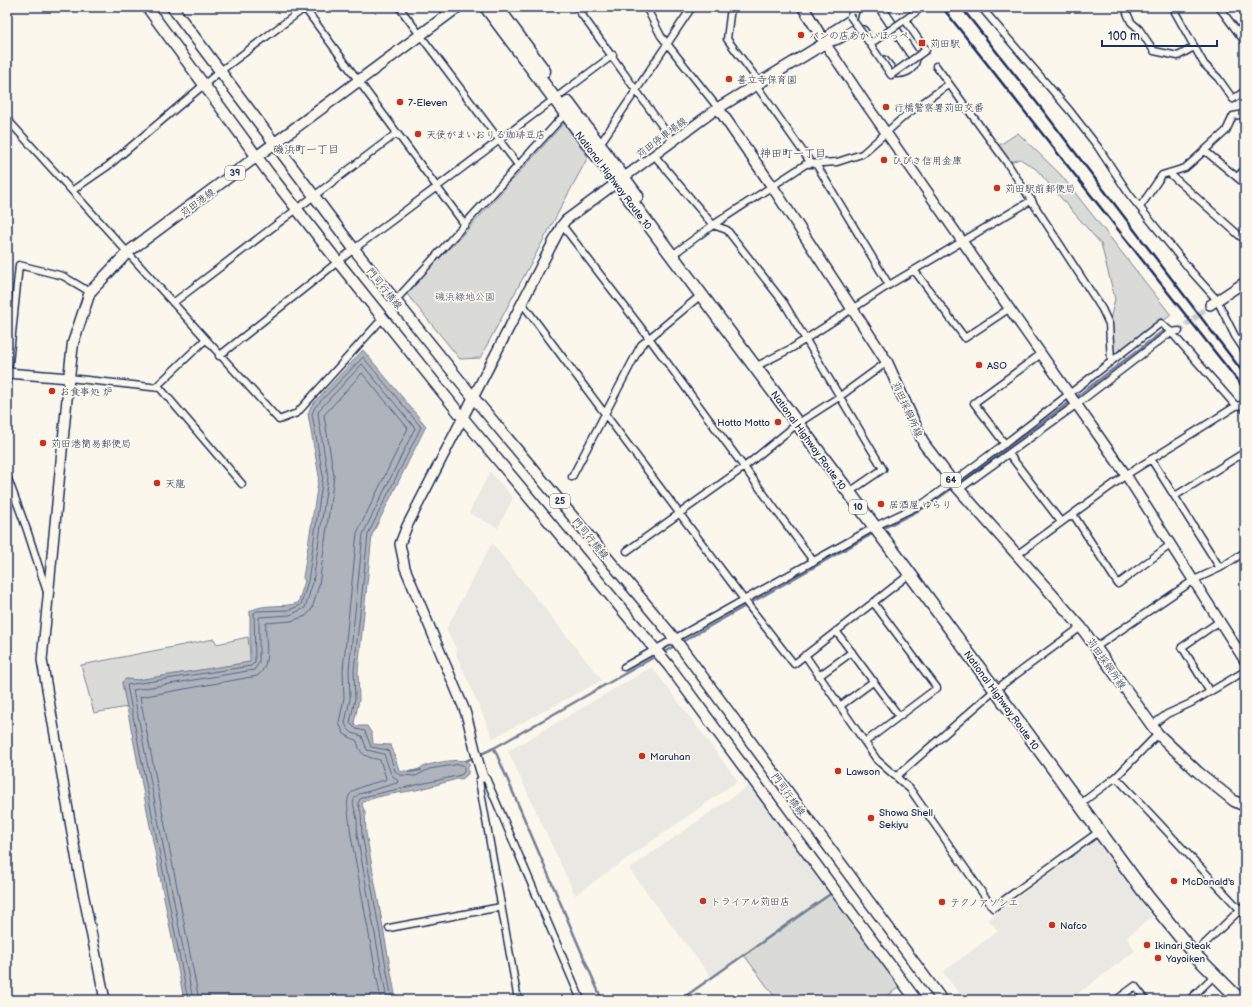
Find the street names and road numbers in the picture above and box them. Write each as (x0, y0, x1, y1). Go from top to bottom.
street label: 苅田停車場線 (634, 115, 689, 161)
street label: National Highway Route 10 (572, 129, 654, 232)
road number: 39 (225, 166, 245, 180)
street label: 苅田港線 (178, 186, 217, 219)
street label: 門司行橋線 (364, 265, 405, 312)
street label: 苅田採銅所線 (889, 380, 925, 439)
street label: National Highway Route 10 (768, 389, 848, 493)
road number: 64 (941, 473, 961, 487)
road number: 25 (550, 494, 570, 508)
road number: 10 (849, 500, 867, 514)
street label: 門司行橋線 (570, 516, 611, 562)
street label: 苅田採銅所線 (1084, 636, 1128, 692)
street label: National Highway Route 10 (961, 649, 1041, 753)
street label: 門司行橋線 (769, 771, 808, 818)

